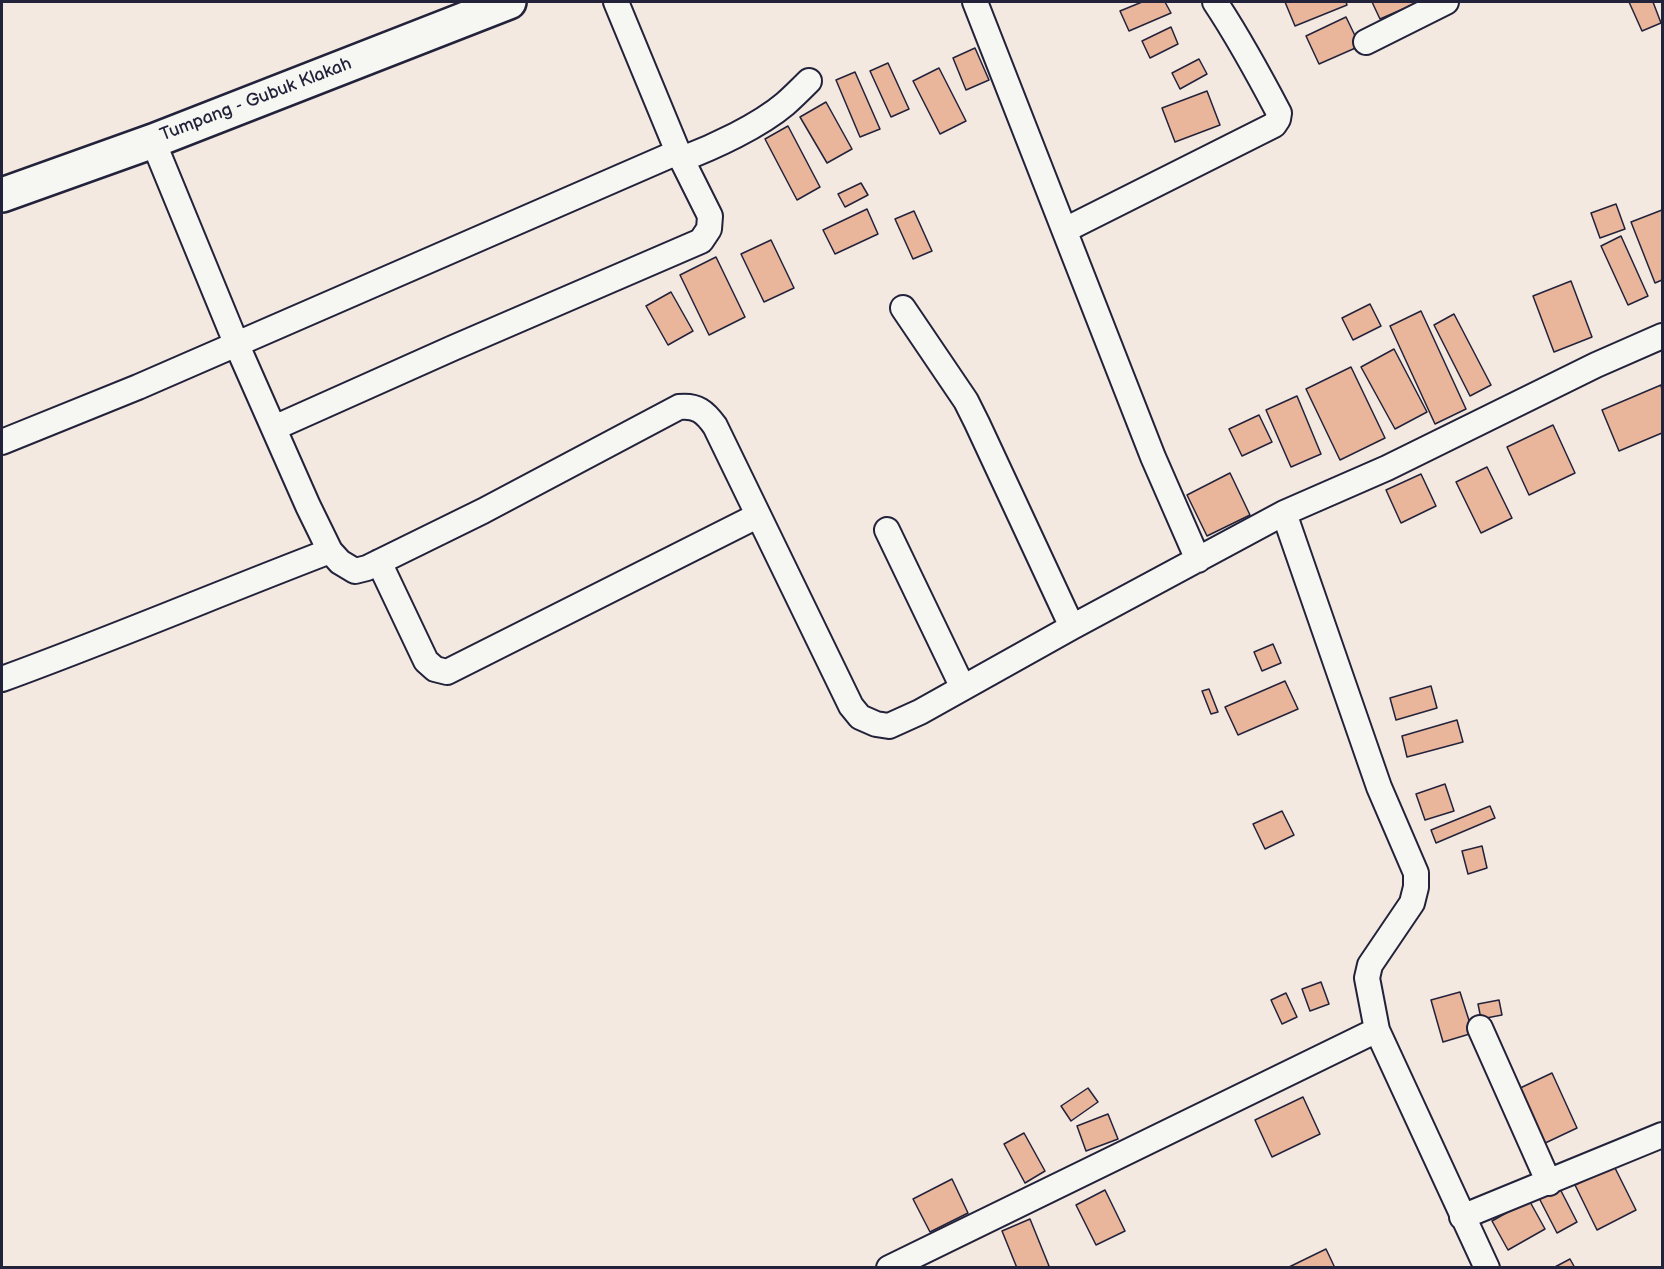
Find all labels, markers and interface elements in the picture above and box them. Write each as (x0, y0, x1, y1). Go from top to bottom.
street label: Tumpang - Gubuk Klakah (157, 53, 355, 147)

